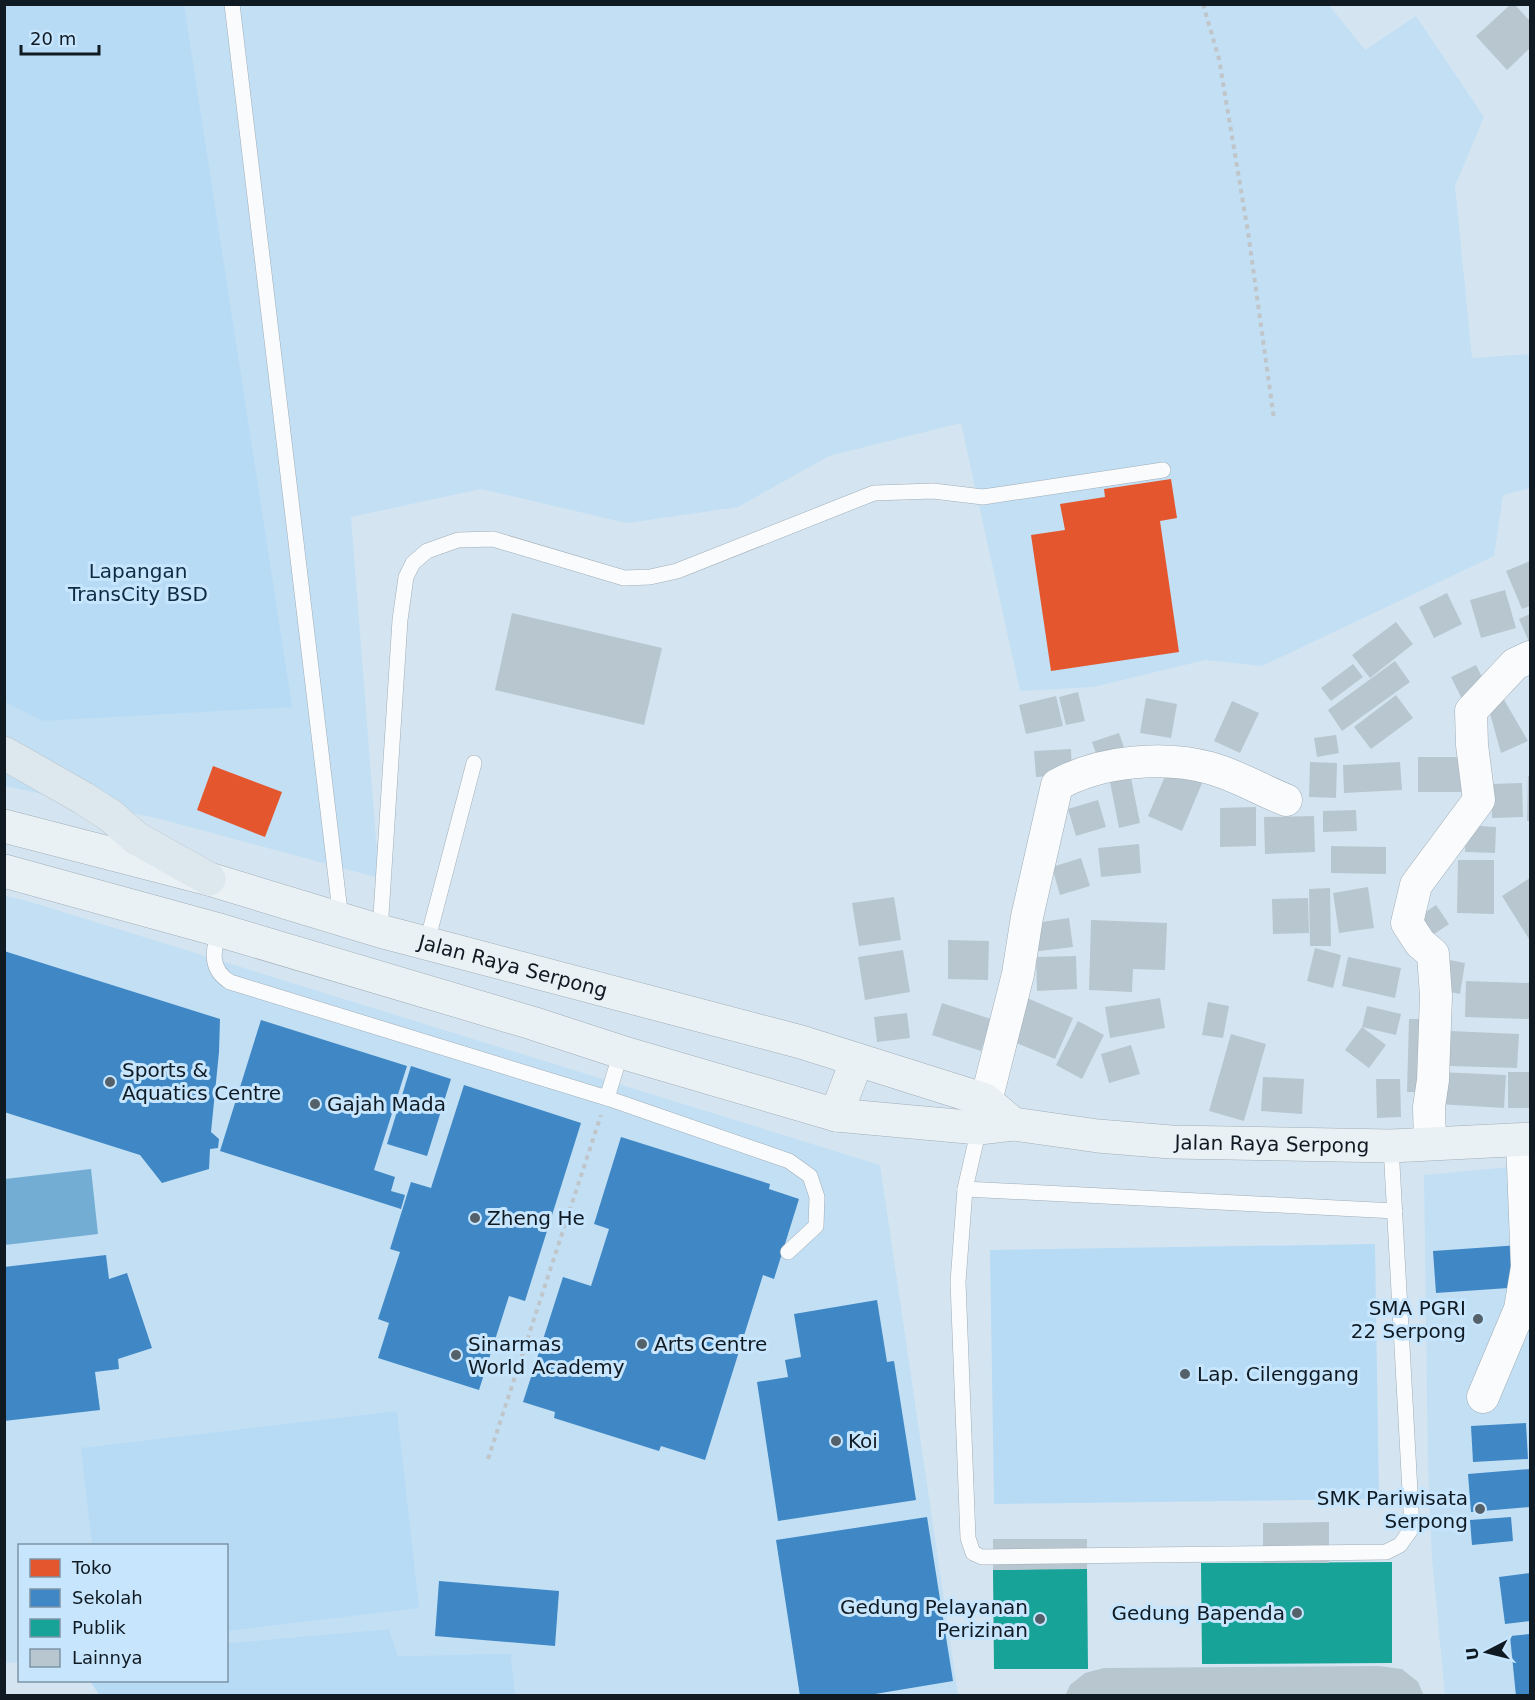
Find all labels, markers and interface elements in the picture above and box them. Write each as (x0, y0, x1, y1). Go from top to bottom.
scale bar (21, 18, 99, 56)
text: 20 m (30, 28, 76, 49)
park label: Lapangan TransCity BSD (67, 559, 208, 606)
street label: Jalan Raya Serpong (414, 929, 610, 1003)
place label: Sports & Aquatics Centre (122, 1058, 281, 1105)
marker: Sports & Aquatics Centre (103, 1075, 117, 1089)
place label: Gajah Mada (327, 1092, 446, 1116)
marker: Gajah Mada (308, 1097, 322, 1111)
street label: Jalan Raya Serpong (1172, 1130, 1370, 1158)
place label: Zheng He (487, 1206, 585, 1230)
marker: Zheng He (468, 1211, 482, 1225)
place label: SMA PGRI 22 Serpong (1351, 1296, 1466, 1343)
marker: SMA PGRI 22 Serpong (1471, 1312, 1485, 1326)
place label: Sinarmas World Academy (468, 1332, 625, 1379)
place label: Arts Centre (654, 1332, 767, 1356)
marker: Arts Centre (635, 1337, 649, 1351)
marker: Sinarmas World Academy (449, 1348, 463, 1362)
place label: Lap. Cilenggang (1197, 1362, 1359, 1386)
marker: Lap. Cilenggang (1178, 1367, 1192, 1381)
place label: Koi (848, 1429, 878, 1453)
marker: Koi (829, 1434, 843, 1448)
place label: SMK Pariwisata Serpong (1317, 1486, 1468, 1533)
marker: SMK Pariwisata Serpong (1473, 1502, 1487, 1516)
legend (18, 1544, 228, 1682)
text: Toko (71, 1557, 112, 1578)
text: Sekolah (72, 1587, 143, 1608)
place label: Gedung Pelayanan Perizinan (840, 1595, 1028, 1642)
place label: Gedung Bapenda (1111, 1601, 1285, 1625)
marker: Gedung Bapenda (1290, 1606, 1304, 1620)
marker: Gedung Pelayanan Perizinan (1033, 1612, 1047, 1626)
text: Publik (72, 1617, 126, 1638)
north arrow (1457, 1622, 1517, 1682)
text: U (1462, 1646, 1483, 1661)
text: Lainnya (72, 1647, 143, 1668)

